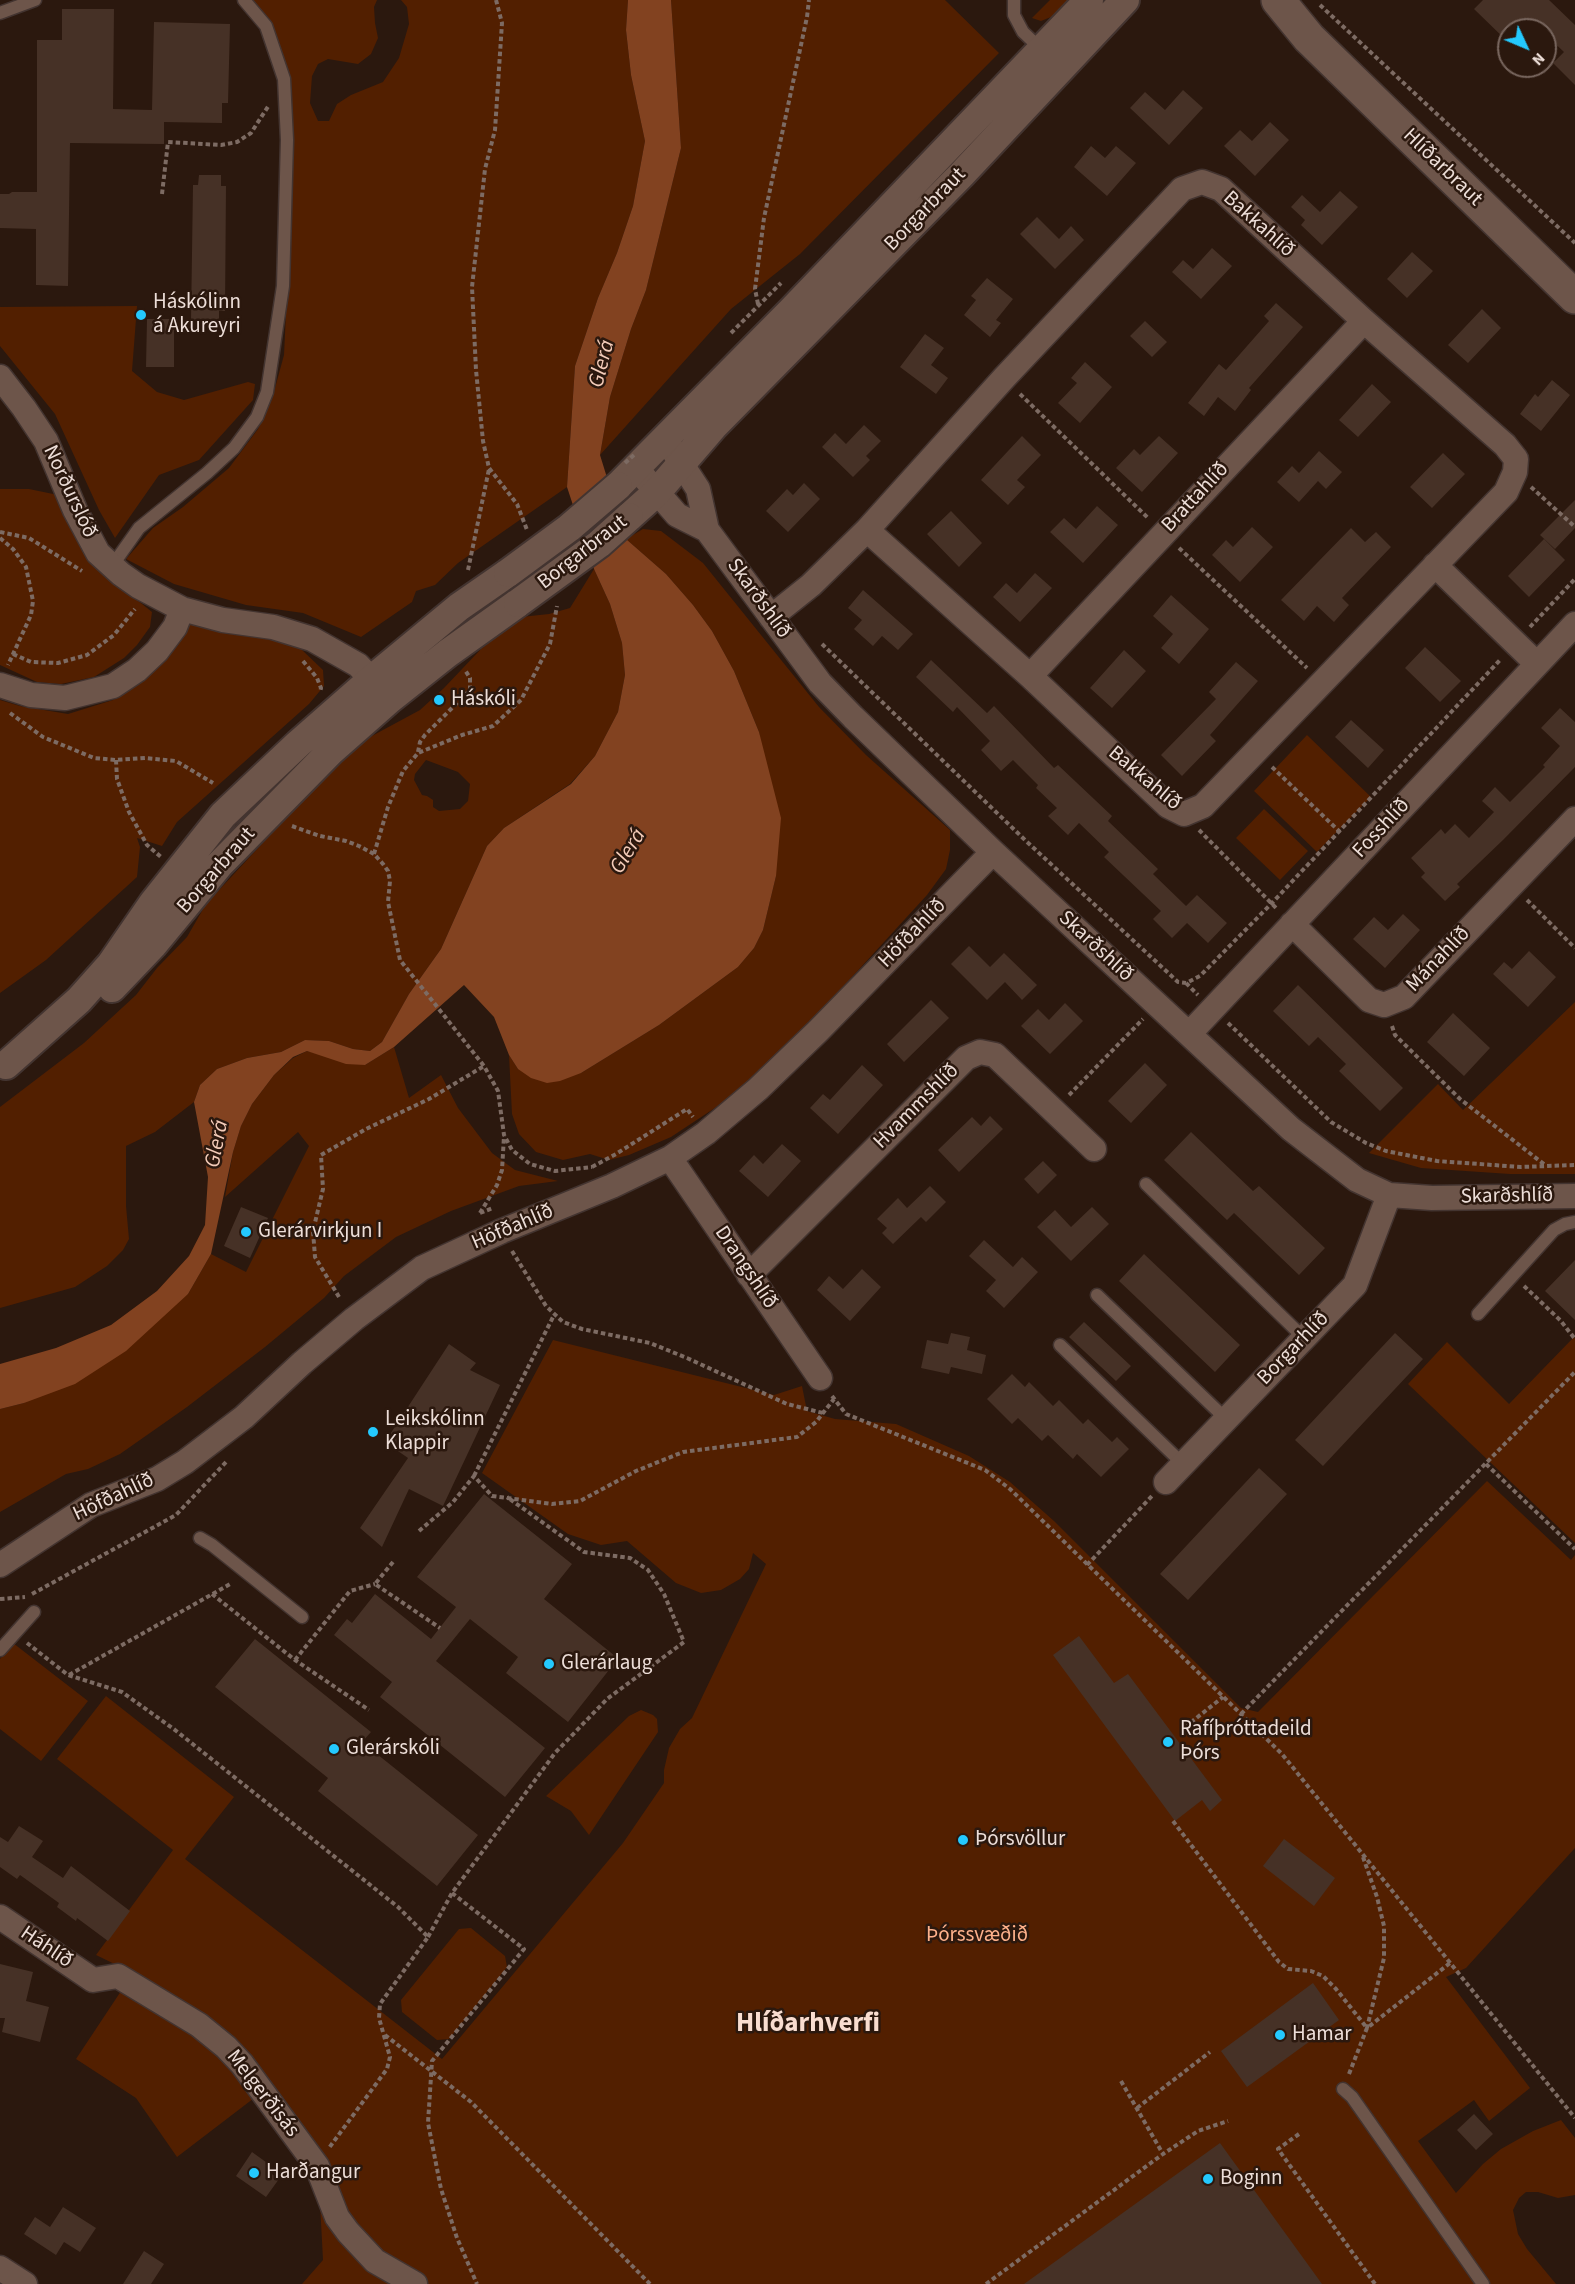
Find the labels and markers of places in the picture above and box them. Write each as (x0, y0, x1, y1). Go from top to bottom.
place label: Háskólinn á Akureyri (153, 290, 241, 340)
marker: Háskólinn á Akureyri (134, 308, 148, 322)
place label: Háskóli (451, 687, 516, 713)
marker: Háskóli (432, 693, 446, 707)
place label: Glerárvirkjun I (258, 1219, 382, 1245)
marker: Glerárvirkjun I (239, 1225, 253, 1239)
place label: Leikskólinn Klappir (385, 1407, 485, 1457)
marker: Leikskólinn Klappir (366, 1425, 380, 1439)
place label: Glerárlaug (561, 1651, 652, 1677)
marker: Glerárlaug (542, 1657, 556, 1671)
place label: Rafíþróttadeild Þórs (1180, 1717, 1312, 1767)
marker: Rafíþróttadeild Þórs (1161, 1735, 1175, 1749)
place label: Glerárskóli (346, 1736, 440, 1762)
marker: Glerárskóli (327, 1742, 341, 1756)
place label: Þórsvöllur (975, 1827, 1065, 1853)
marker: Þórsvöllur (956, 1833, 970, 1847)
place label: Hamar (1292, 2022, 1352, 2048)
marker: Hamar (1273, 2028, 1287, 2042)
place label: Harðangur (266, 2160, 360, 2186)
marker: Harðangur (247, 2166, 261, 2180)
place label: Boginn (1220, 2166, 1282, 2192)
marker: Boginn (1201, 2172, 1215, 2186)

